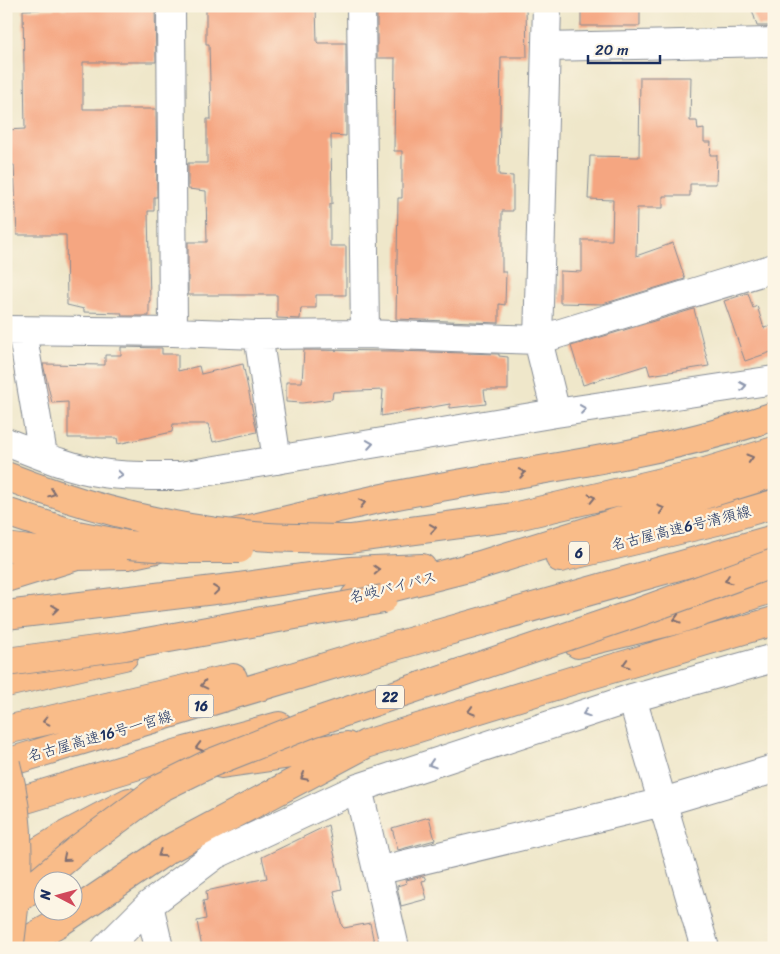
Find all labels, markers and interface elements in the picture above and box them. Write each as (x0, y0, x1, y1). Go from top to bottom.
scale bar (588, 32, 660, 64)
text: 20 m (595, 37, 629, 63)
one-way arrow (739, 381, 748, 391)
one-way arrow (579, 404, 587, 415)
one-way arrow (366, 440, 375, 450)
one-way arrow (745, 454, 754, 464)
one-way arrow (116, 469, 124, 480)
one-way arrow (518, 469, 526, 479)
one-way arrow (47, 488, 56, 498)
one-way arrow (588, 493, 597, 504)
one-way arrow (358, 498, 367, 509)
street label: 名古屋高速6号清須線 (608, 498, 754, 558)
one-way arrow (656, 505, 664, 515)
one-way arrow (429, 523, 437, 534)
road number: 6 (569, 542, 589, 564)
street label: 名岐バイパス (346, 564, 440, 610)
one-way arrow (374, 565, 381, 575)
one-way arrow (724, 574, 733, 584)
one-way arrow (212, 585, 220, 595)
one-way arrow (51, 604, 59, 615)
one-way arrow (674, 614, 682, 624)
one-way arrow (623, 659, 631, 669)
one-way arrow (199, 679, 208, 690)
road number: 22 (376, 686, 404, 709)
road number: 16 (188, 694, 214, 718)
street label: 名古屋高速16号一宮線 (24, 703, 176, 769)
one-way arrow (467, 706, 475, 716)
one-way arrow (582, 707, 591, 717)
one-way arrow (41, 716, 50, 726)
one-way arrow (196, 742, 204, 752)
one-way arrow (428, 758, 436, 768)
one-way arrow (300, 770, 309, 780)
one-way arrow (157, 848, 167, 857)
one-way arrow (63, 853, 72, 862)
north arrow (32, 872, 82, 922)
text: N (33, 888, 59, 902)

